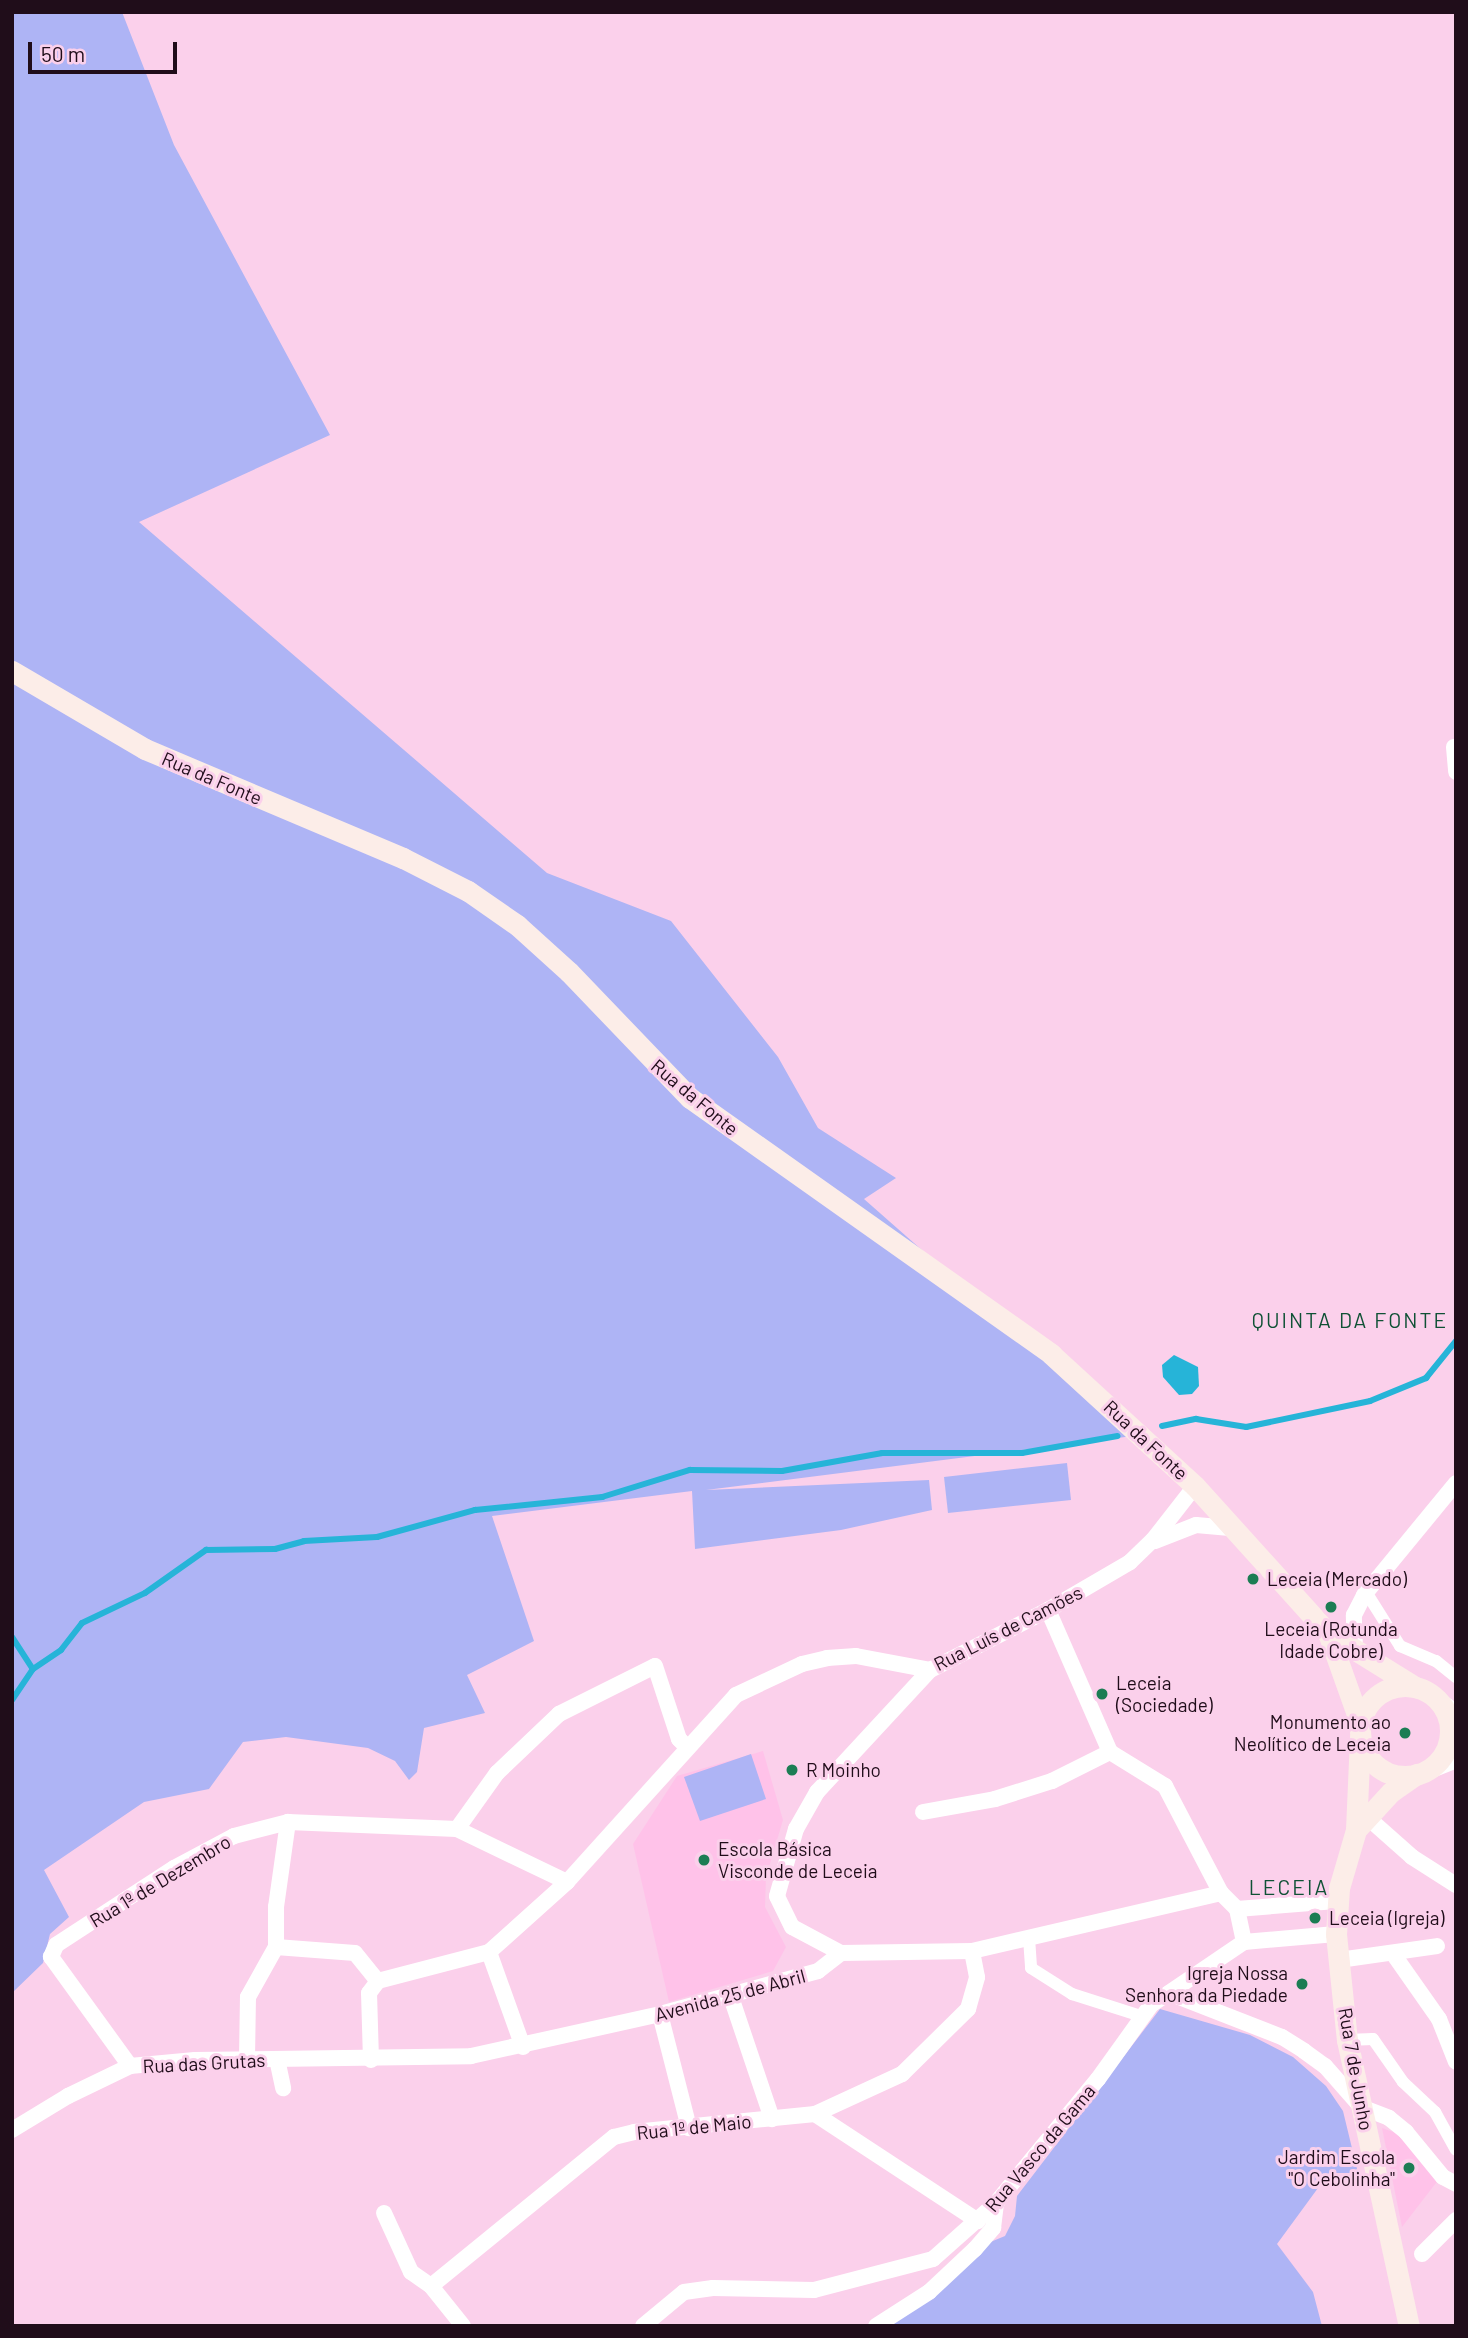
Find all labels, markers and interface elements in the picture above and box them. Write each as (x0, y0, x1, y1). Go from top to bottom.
scale bar (32, 28, 180, 72)
text: 50 m (41, 41, 85, 66)
street label: Rua da Fonte (158, 747, 266, 809)
street label: Rua da Fonte (647, 1054, 743, 1140)
district label: QUINTA DA FONTE (1254, 1307, 1446, 1333)
street label: Rua da Fonte (1099, 1395, 1193, 1485)
place label: Leceia (Mercado) (1267, 1568, 1407, 1590)
marker: Leceia (Mercado) (1245, 1571, 1261, 1587)
street label: Rua Luís de Camões (930, 1581, 1086, 1675)
marker: Leceia (Rotunda Idade Cobre) (1323, 1599, 1339, 1615)
place label: Leceia (Rotunda Idade Cobre) (1264, 1618, 1398, 1662)
place label: Leceia (Sociedade) (1116, 1672, 1213, 1716)
marker: Leceia (Sociedade) (1094, 1686, 1110, 1702)
place label: Monumento ao Neolítico de Leceia (1234, 1711, 1391, 1755)
marker: Monumento ao Neolítico de Leceia (1397, 1725, 1413, 1741)
place label: R Moinho (806, 1759, 881, 1781)
marker: R Moinho (784, 1762, 800, 1778)
street label: Rua 1º de Dezembro (85, 1830, 235, 1932)
place label: Escola Básica Visconde de Leceia (718, 1838, 877, 1882)
marker: Escola Básica Visconde de Leceia (696, 1852, 712, 1868)
district label: LECEIA (1250, 1874, 1328, 1900)
place label: Leceia (Igreja) (1329, 1907, 1445, 1929)
marker: Leceia (Igreja) (1307, 1910, 1323, 1926)
place label: Igreja Nossa Senhora da Piedade (1125, 1962, 1288, 2006)
street label: Avenida 25 de Abril (652, 1964, 808, 2026)
marker: Igreja Nossa Senhora da Piedade (1294, 1976, 1310, 1992)
street label: Rua 7 de Junho (1334, 2006, 1378, 2132)
street label: Rua das Grutas (142, 2048, 266, 2078)
street label: Rua Vasco da Gama (980, 2080, 1100, 2216)
street label: Rua 1º de Maio (636, 2110, 752, 2144)
place label: Jardim Escola "O Cebolinha" (1278, 2146, 1395, 2190)
marker: Jardim Escola "O Cebolinha" (1401, 2160, 1417, 2176)

